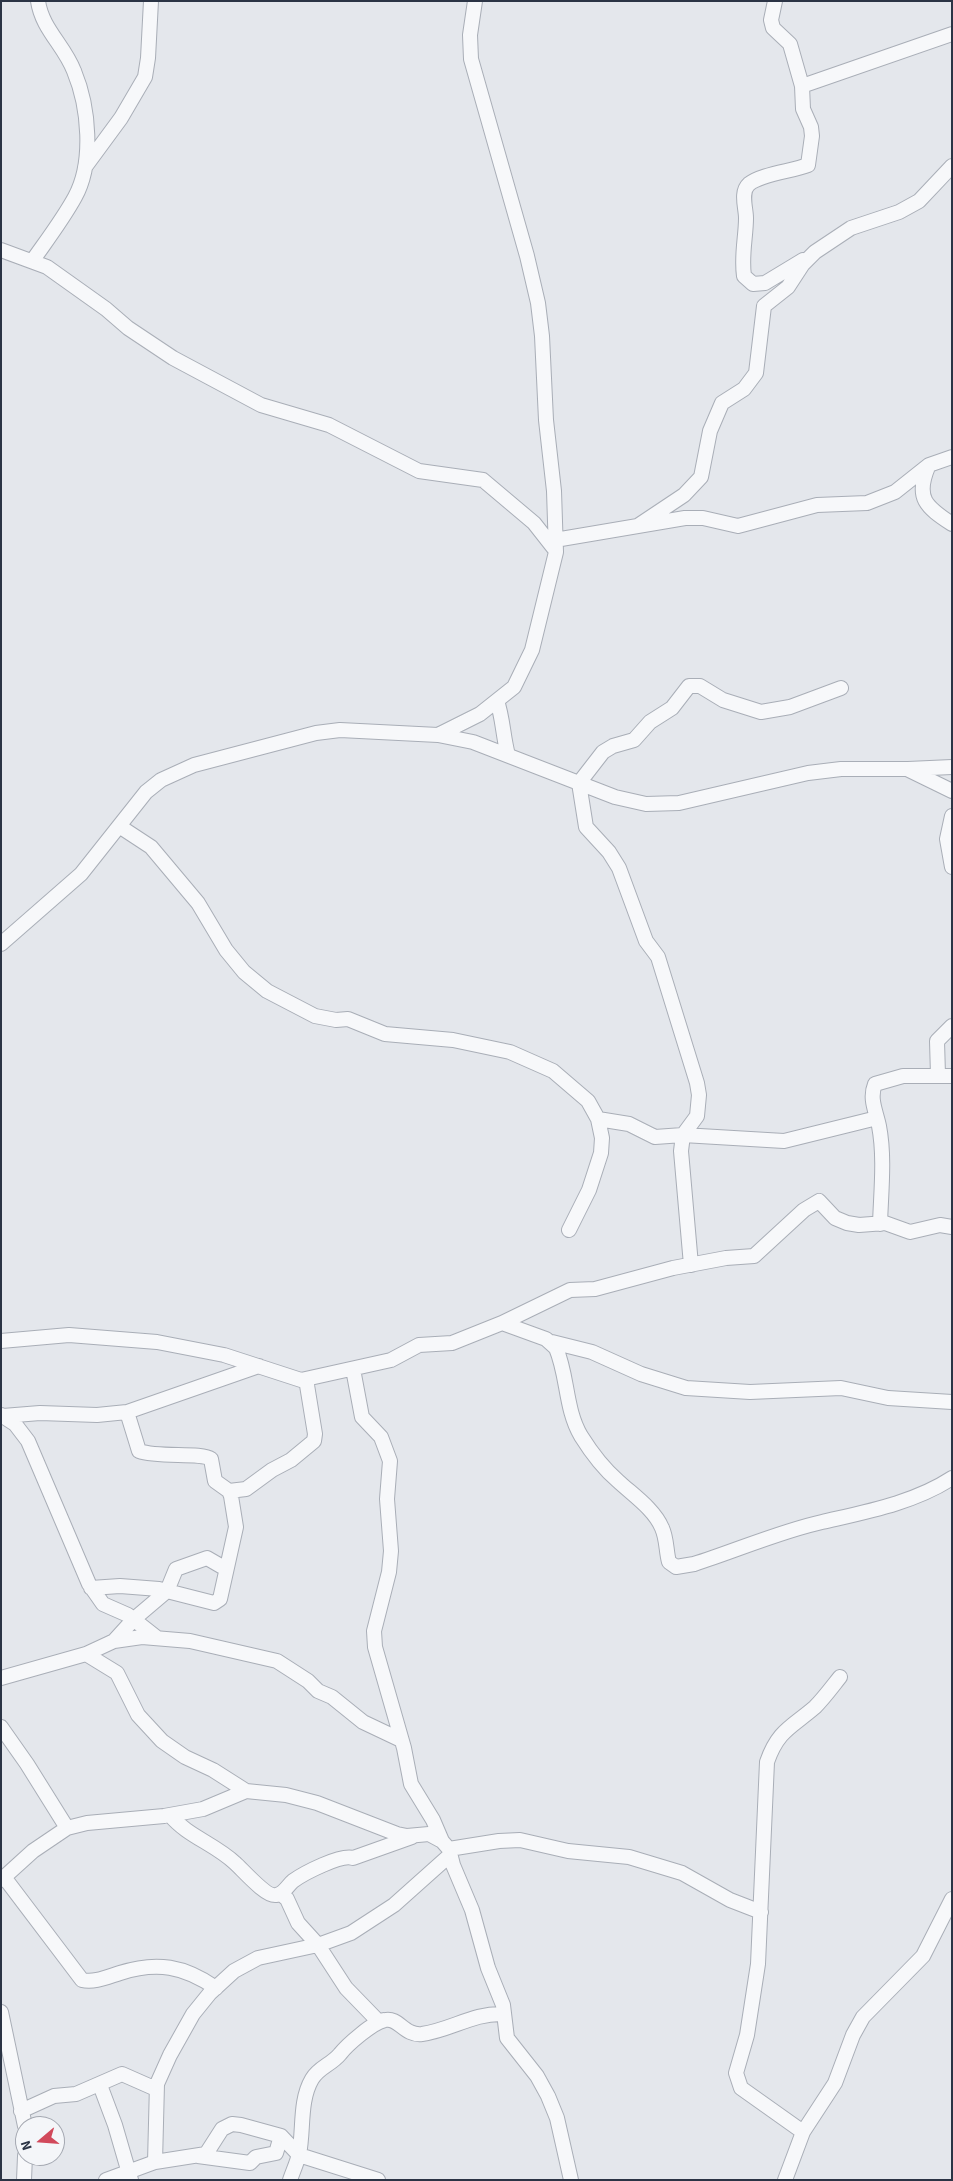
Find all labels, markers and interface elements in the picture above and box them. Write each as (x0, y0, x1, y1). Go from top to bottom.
north arrow (15, 2116, 65, 2166)
text: N (16, 2138, 38, 2153)

